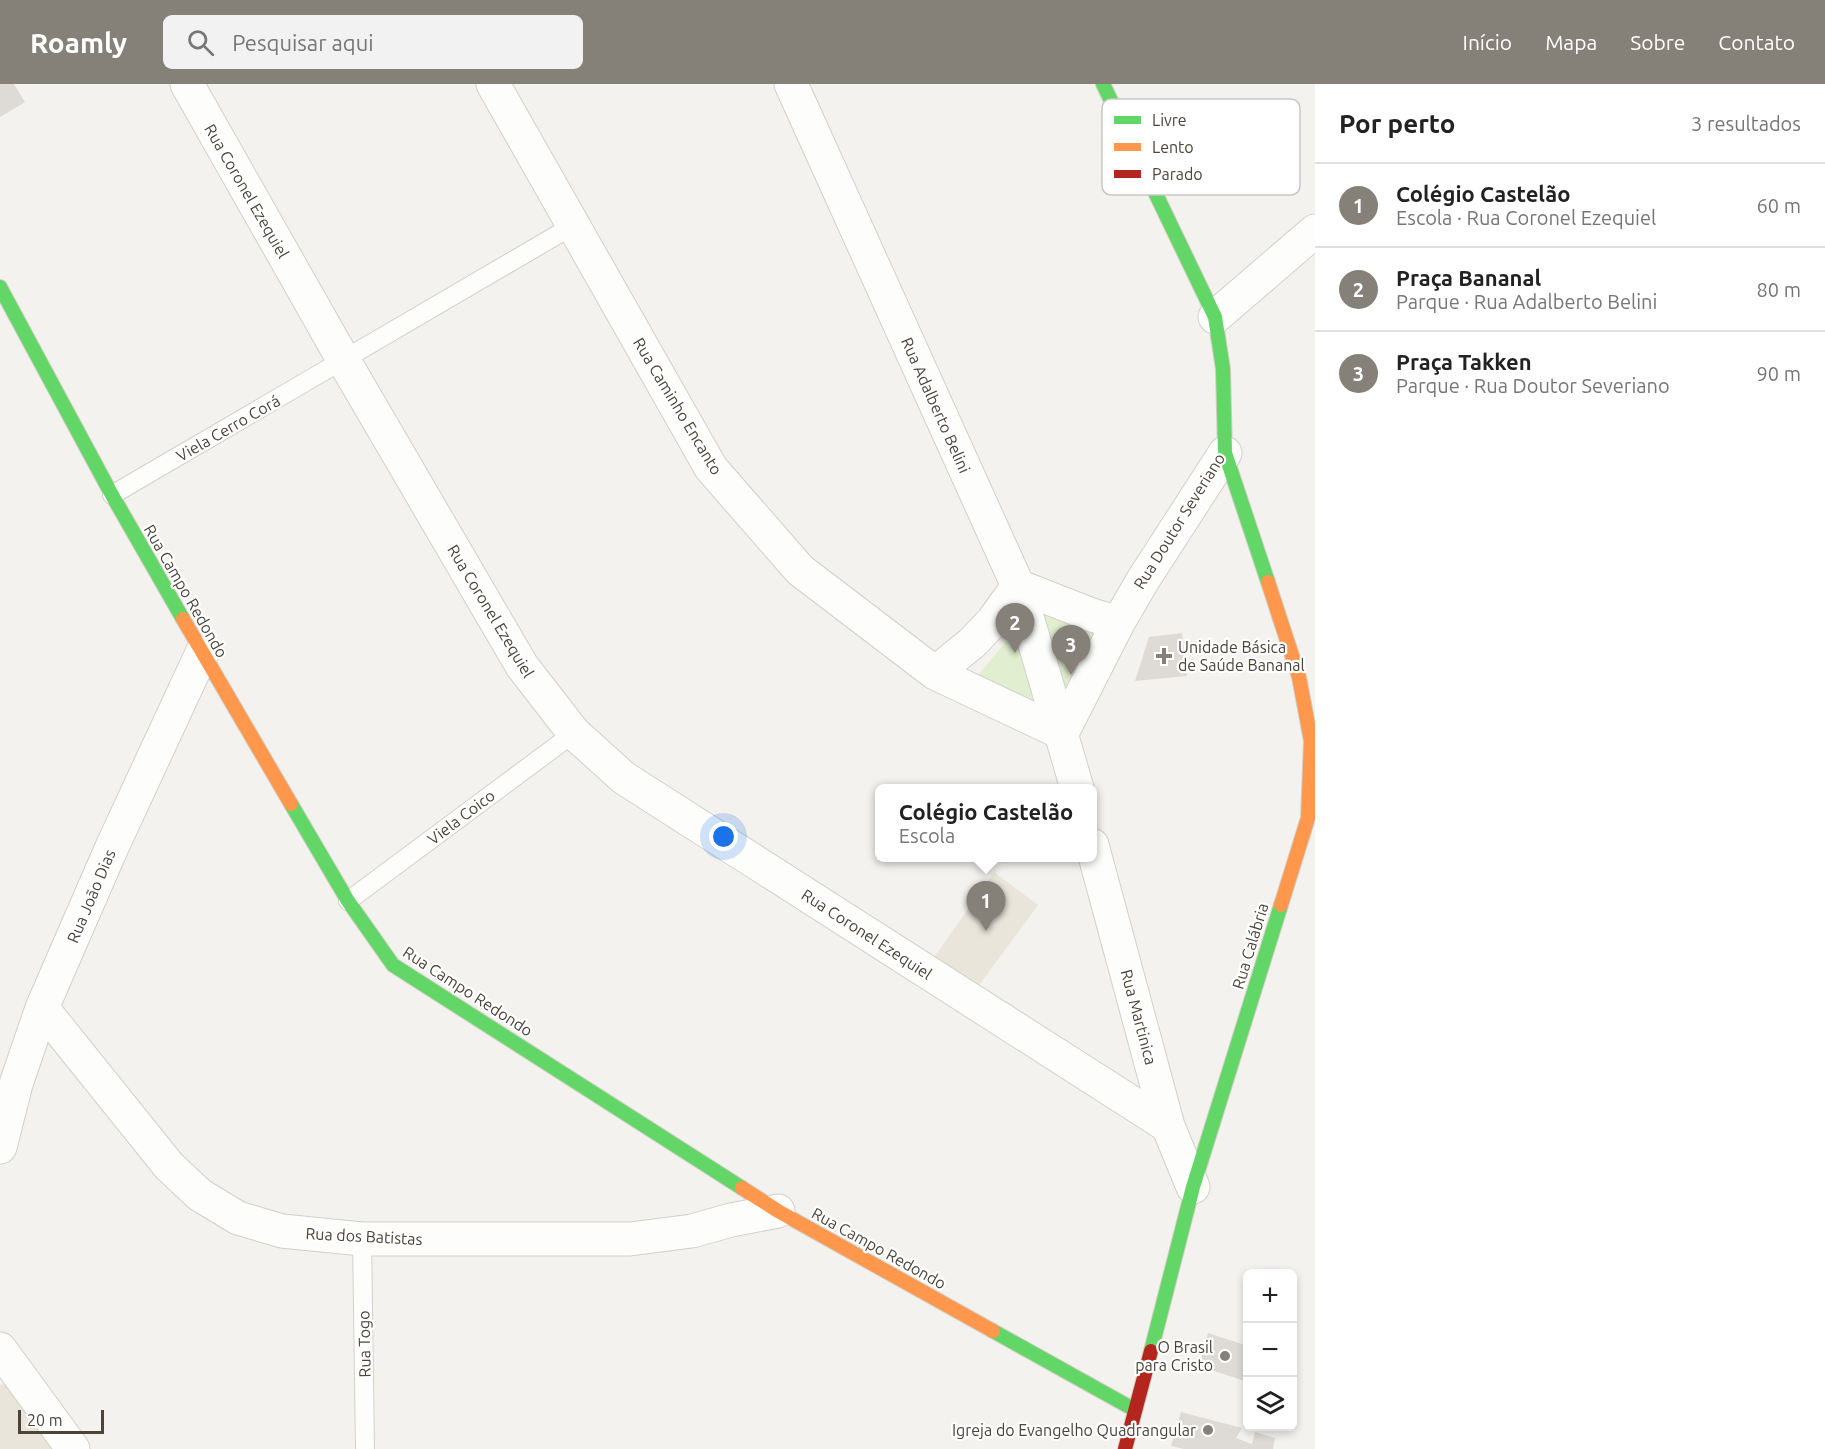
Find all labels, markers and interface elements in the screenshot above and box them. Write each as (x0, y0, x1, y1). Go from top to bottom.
search box (163, 15, 583, 69)
icon: search (184, 26, 217, 59)
text: Roamly (30, 27, 127, 58)
text: Pesquisar aqui (232, 30, 374, 55)
text: Início (1463, 30, 1512, 54)
text: Mapa (1545, 30, 1597, 54)
text: Sobre (1630, 30, 1685, 54)
text: Contato (1718, 30, 1795, 54)
legend (1102, 99, 1300, 195)
text: Por perto (1339, 109, 1455, 138)
text: Livre (1152, 111, 1187, 129)
text: 3 resultados (1691, 112, 1801, 135)
street label: Rua Coronel Ezequiel (201, 121, 293, 261)
text: Lento (1152, 138, 1194, 156)
text: Parado (1152, 165, 1203, 183)
text: Colégio Castelão (1396, 181, 1570, 206)
text: 1 (1353, 194, 1364, 217)
text: 60 m (1757, 194, 1801, 217)
text: Escola · Rua Coronel Ezequiel (1396, 206, 1656, 229)
text: Praça Bananal (1396, 265, 1541, 290)
text: 2 (1353, 278, 1364, 301)
text: 80 m (1757, 278, 1801, 301)
text: Parque · Rua Adalberto Belini (1396, 290, 1657, 313)
street label: Rua Caminho Encanto (630, 334, 726, 478)
street label: Rua Adalberto Belini (898, 334, 974, 476)
text: Praça Takken (1396, 349, 1532, 374)
text: 3 (1353, 362, 1364, 385)
text: 90 m (1757, 362, 1801, 385)
text: Parque · Rua Doutor Severiano (1396, 374, 1670, 397)
street label: Viela Cerro Corá (173, 391, 283, 465)
street label: Rua Doutor Severiano (1130, 450, 1228, 592)
street label: Rua Campo Redondo (141, 521, 231, 661)
street label: Rua Coronel Ezequiel (444, 541, 538, 681)
pin: 2 (996, 604, 1034, 653)
pin: 3 (1052, 626, 1090, 675)
place label: Unidade Básica de Saúde Bananal (1178, 638, 1305, 674)
marker: Unidade Básica de Saúde Bananal (1155, 647, 1173, 665)
popup (875, 784, 1097, 862)
street label: Viela Coico (424, 786, 498, 848)
text: Colégio Castelão (899, 799, 1073, 824)
your location (709, 822, 738, 851)
text: Escola (899, 824, 955, 847)
street label: Rua João Dias (63, 846, 119, 945)
pin: 1 (966, 882, 1006, 931)
street label: Rua Coronel Ezequiel (798, 885, 936, 983)
street label: Rua Calábria (1228, 901, 1272, 991)
street label: Rua Campo Redondo (400, 942, 536, 1040)
street label: Rua Martinica (1118, 967, 1160, 1067)
street label: Rua Campo Redondo (809, 1204, 949, 1292)
street label: Rua dos Batistas (305, 1224, 423, 1248)
map controls (1243, 1269, 1297, 1431)
button: + (1243, 1269, 1297, 1323)
street label: Rua Togo (354, 1310, 374, 1378)
button: − (1243, 1323, 1297, 1377)
place label: O Brasil para Cristo (1135, 1338, 1213, 1374)
marker: O Brasil para Cristo (1218, 1349, 1232, 1363)
button: layers (1243, 1377, 1297, 1431)
scale bar (18, 1407, 104, 1434)
text: 20 m (27, 1411, 63, 1429)
place label: Igreja do Evangelho Quadrangular (952, 1421, 1196, 1439)
marker: Igreja do Evangelho Quadrangular (1201, 1423, 1215, 1437)

